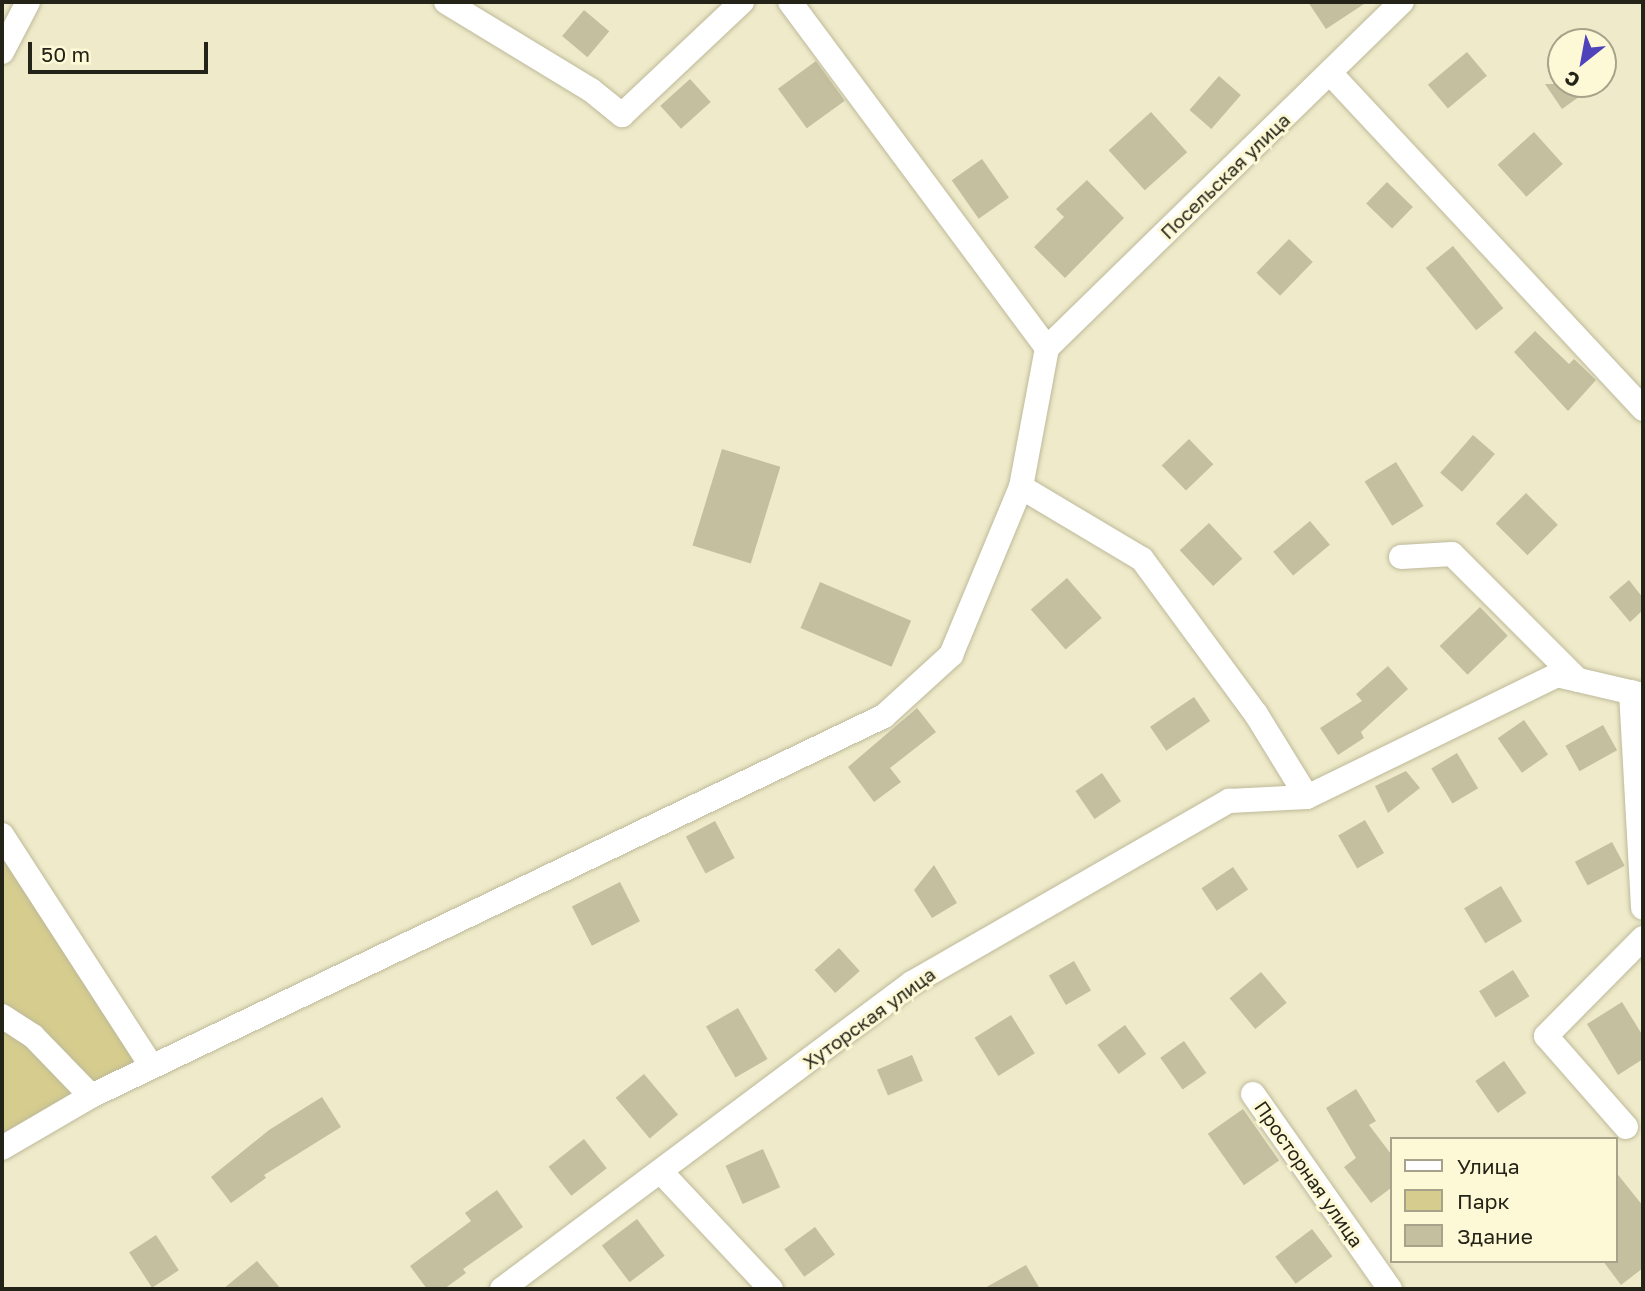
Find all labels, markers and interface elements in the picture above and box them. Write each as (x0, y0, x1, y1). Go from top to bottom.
scale bar (32, 28, 212, 72)
north arrow (1547, 28, 1617, 98)
text: 50 m (41, 41, 90, 67)
text: С (1560, 66, 1584, 93)
street label: Посельская улица (1156, 108, 1294, 244)
street label: Хуторская улица (798, 962, 940, 1074)
street label: Просторная улица (1250, 1096, 1368, 1252)
legend (1390, 1137, 1617, 1263)
text: Улица (1457, 1153, 1520, 1179)
text: Парк (1457, 1188, 1510, 1214)
text: Здание (1457, 1223, 1533, 1249)

